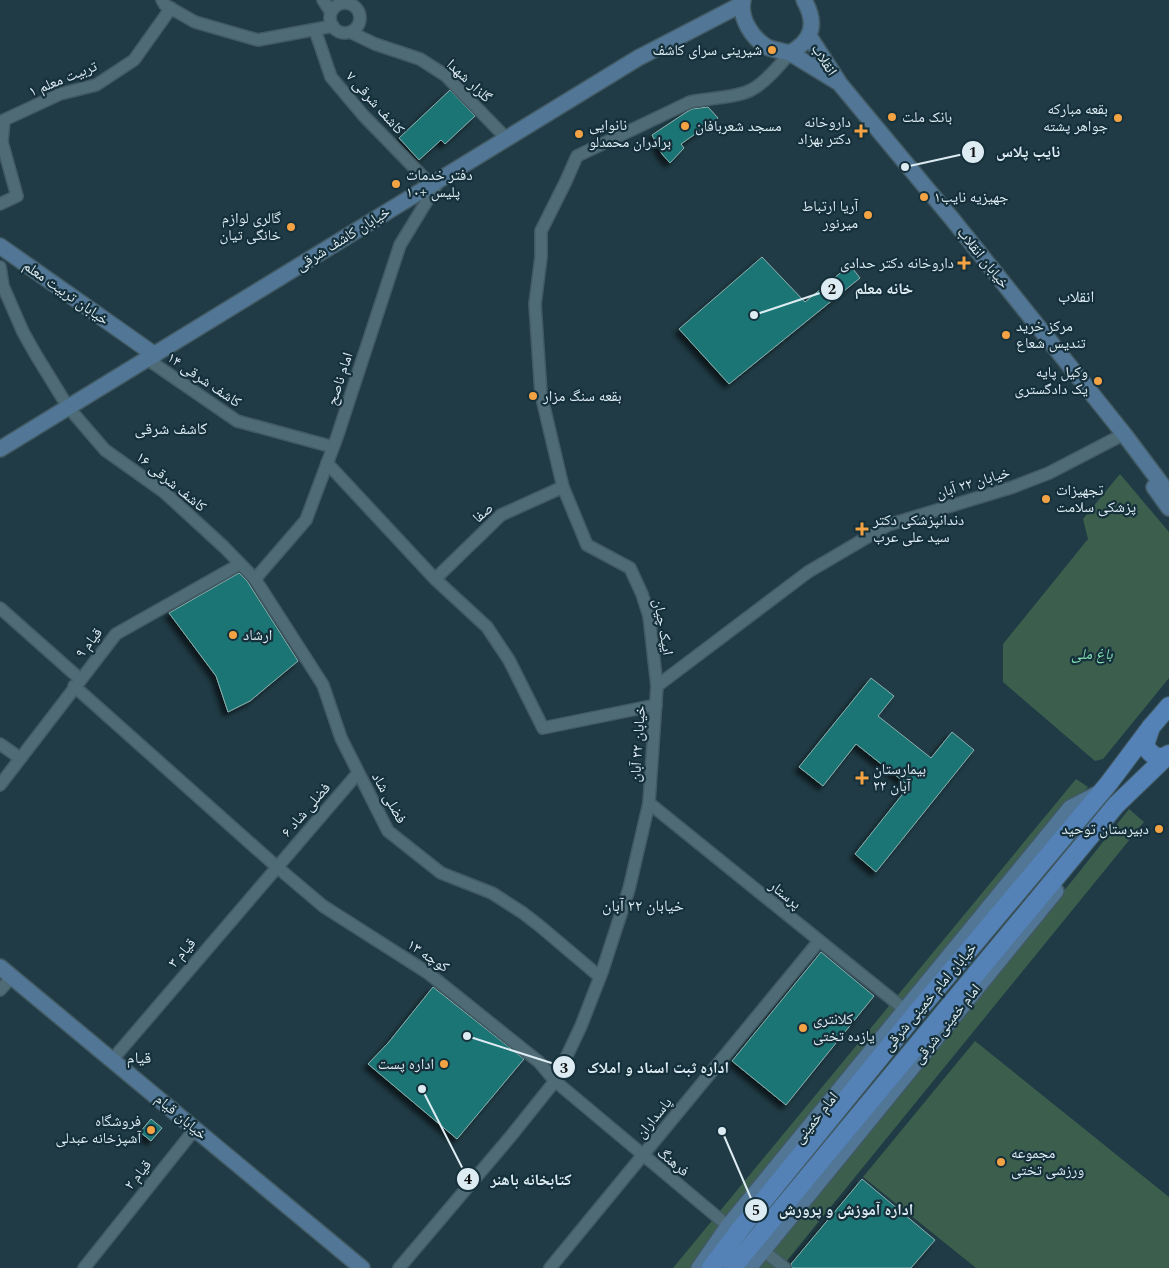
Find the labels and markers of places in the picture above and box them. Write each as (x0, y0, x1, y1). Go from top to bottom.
place label: شیرینی سرای کاشف (652, 39, 762, 62)
marker: شیرینی سرای کاشف (766, 44, 778, 56)
place label: بقعه مبارکه جواهر پشته (1043, 98, 1108, 138)
place label: بانک ملت (902, 106, 952, 129)
place label: داروخانه دکتر بهزاد (798, 111, 851, 151)
marker: بانک ملت (886, 111, 898, 123)
marker: بقعه مبارکه جواهر پشته (1112, 112, 1124, 124)
place label: نانوایی برادران محمدلو (589, 114, 671, 154)
place label: مسجد شعربافان (695, 115, 782, 138)
marker: مسجد شعربافان (679, 120, 691, 132)
marker: داروخانه دکتر بهزاد (855, 125, 867, 137)
marker: نانوایی برادران محمدلو (573, 128, 585, 140)
callout: نایب پلاس (960, 136, 1070, 167)
place label: دفتر خدمات پلیس +۱۰ (406, 164, 473, 204)
marker: دفتر خدمات پلیس +۱۰ (390, 178, 402, 190)
place label: جهیزیه نایب۱ (934, 186, 1009, 209)
marker: جهیزیه نایب۱ (918, 191, 930, 203)
place label: آریا ارتباط میرنور (802, 195, 859, 235)
place label: گالری لوازم خانگی تیان (219, 207, 281, 247)
marker: آریا ارتباط میرنور (862, 209, 874, 221)
marker: گالری لوازم خانگی تیان (285, 221, 297, 233)
place label: داروخانه دکتر حدادی (840, 252, 954, 275)
marker: داروخانه دکتر حدادی (958, 257, 970, 269)
callout: خانه معلم (819, 273, 923, 304)
place label: مرکز خرید تندیس شعاع (1016, 315, 1086, 355)
marker: مرکز خرید تندیس شعاع (1000, 329, 1012, 341)
place label: وکیل پایه یک دادگستری (1015, 361, 1088, 401)
marker: وکیل پایه یک دادگستری (1092, 375, 1104, 387)
place label: بقعه سنگ مزار (542, 385, 622, 408)
marker: بقعه سنگ مزار (527, 390, 539, 402)
place label: تجهیزات پزشکی سلامت (1056, 479, 1136, 519)
marker: تجهیزات پزشکی سلامت (1040, 493, 1052, 505)
place label: دندانپزشکی دکتر سید علی عرب (872, 509, 964, 549)
marker: دندانپزشکی دکتر سید علی عرب (855, 522, 869, 536)
place label: ارشاد (243, 624, 272, 647)
marker: ارشاد (227, 629, 239, 641)
place label: بیمارستان ۲۲ آبان (873, 758, 926, 798)
marker: بیمارستان ۲۲ آبان (855, 771, 869, 785)
place label: دبیرستان توحید (1061, 818, 1149, 841)
marker: دبیرستان توحید (1153, 823, 1165, 835)
place label: کلانتری یازده تختی (813, 1008, 875, 1048)
marker: کلانتری یازده تختی (797, 1022, 809, 1034)
callout: اداره ثبت اسناد و املاک (552, 1052, 739, 1083)
place label: اداره پست (378, 1053, 434, 1076)
marker: اداره پست (438, 1058, 450, 1070)
place label: فروشگاه آشپزخانه عبدلی (56, 1110, 142, 1150)
marker: فروشگاه آشپزخانه عبدلی (145, 1124, 157, 1136)
place label: مجموعه ورزشی تختی (1011, 1142, 1084, 1182)
marker: مجموعه ورزشی تختی (995, 1156, 1007, 1168)
callout: کتابخانه باهنر (456, 1164, 582, 1195)
callout: اداره آموزش و پرورش (744, 1194, 923, 1225)

